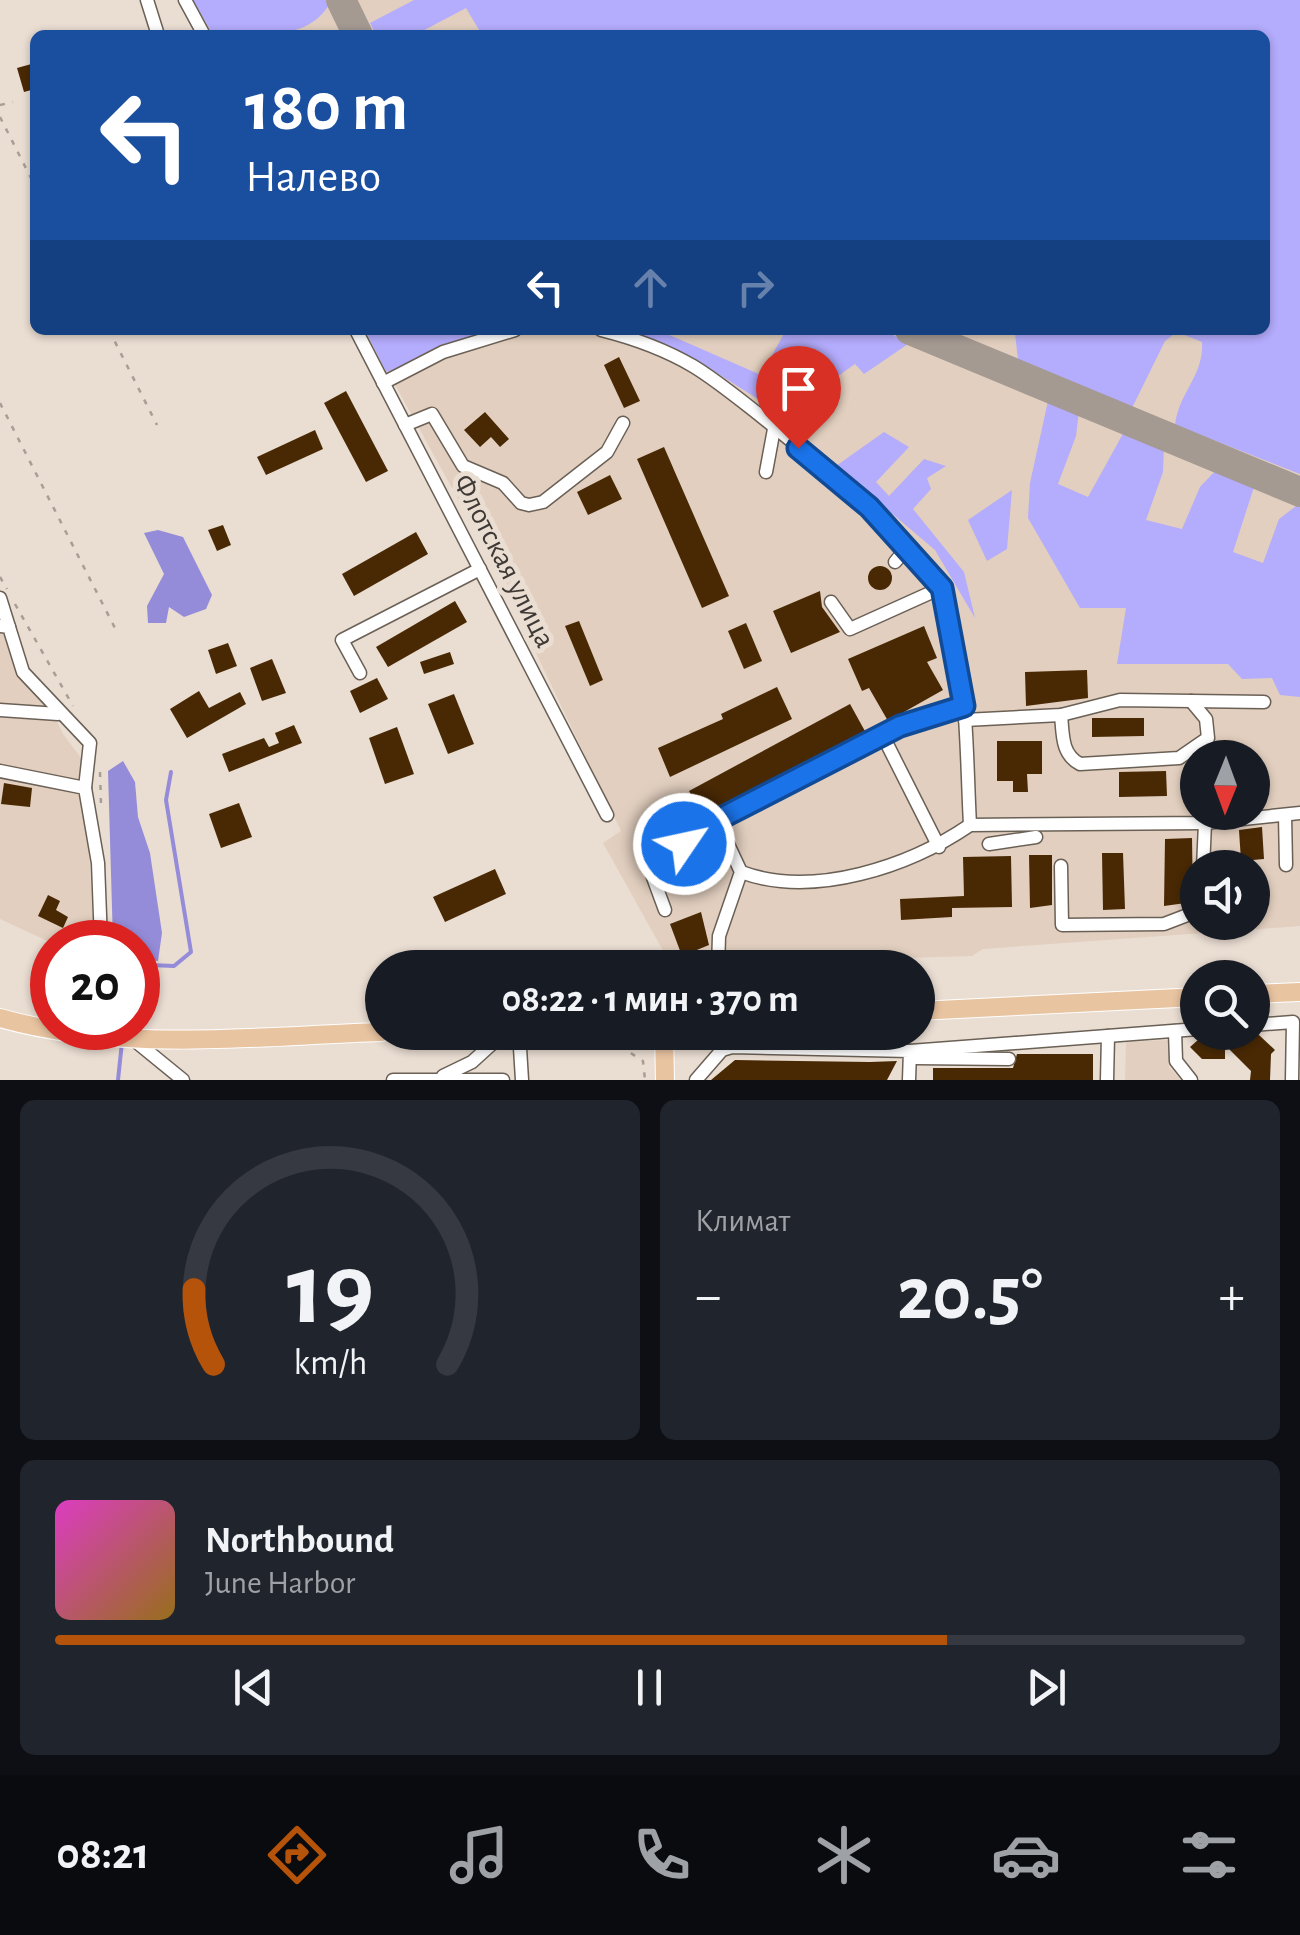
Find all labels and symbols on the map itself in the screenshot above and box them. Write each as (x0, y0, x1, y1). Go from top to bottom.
pin (756, 346, 841, 449)
street label: Флотская улица (448, 470, 560, 652)
north arrow (1180, 740, 1270, 830)
position arrow (632, 792, 736, 896)
speed limit sign: 20 (30, 920, 160, 1050)

